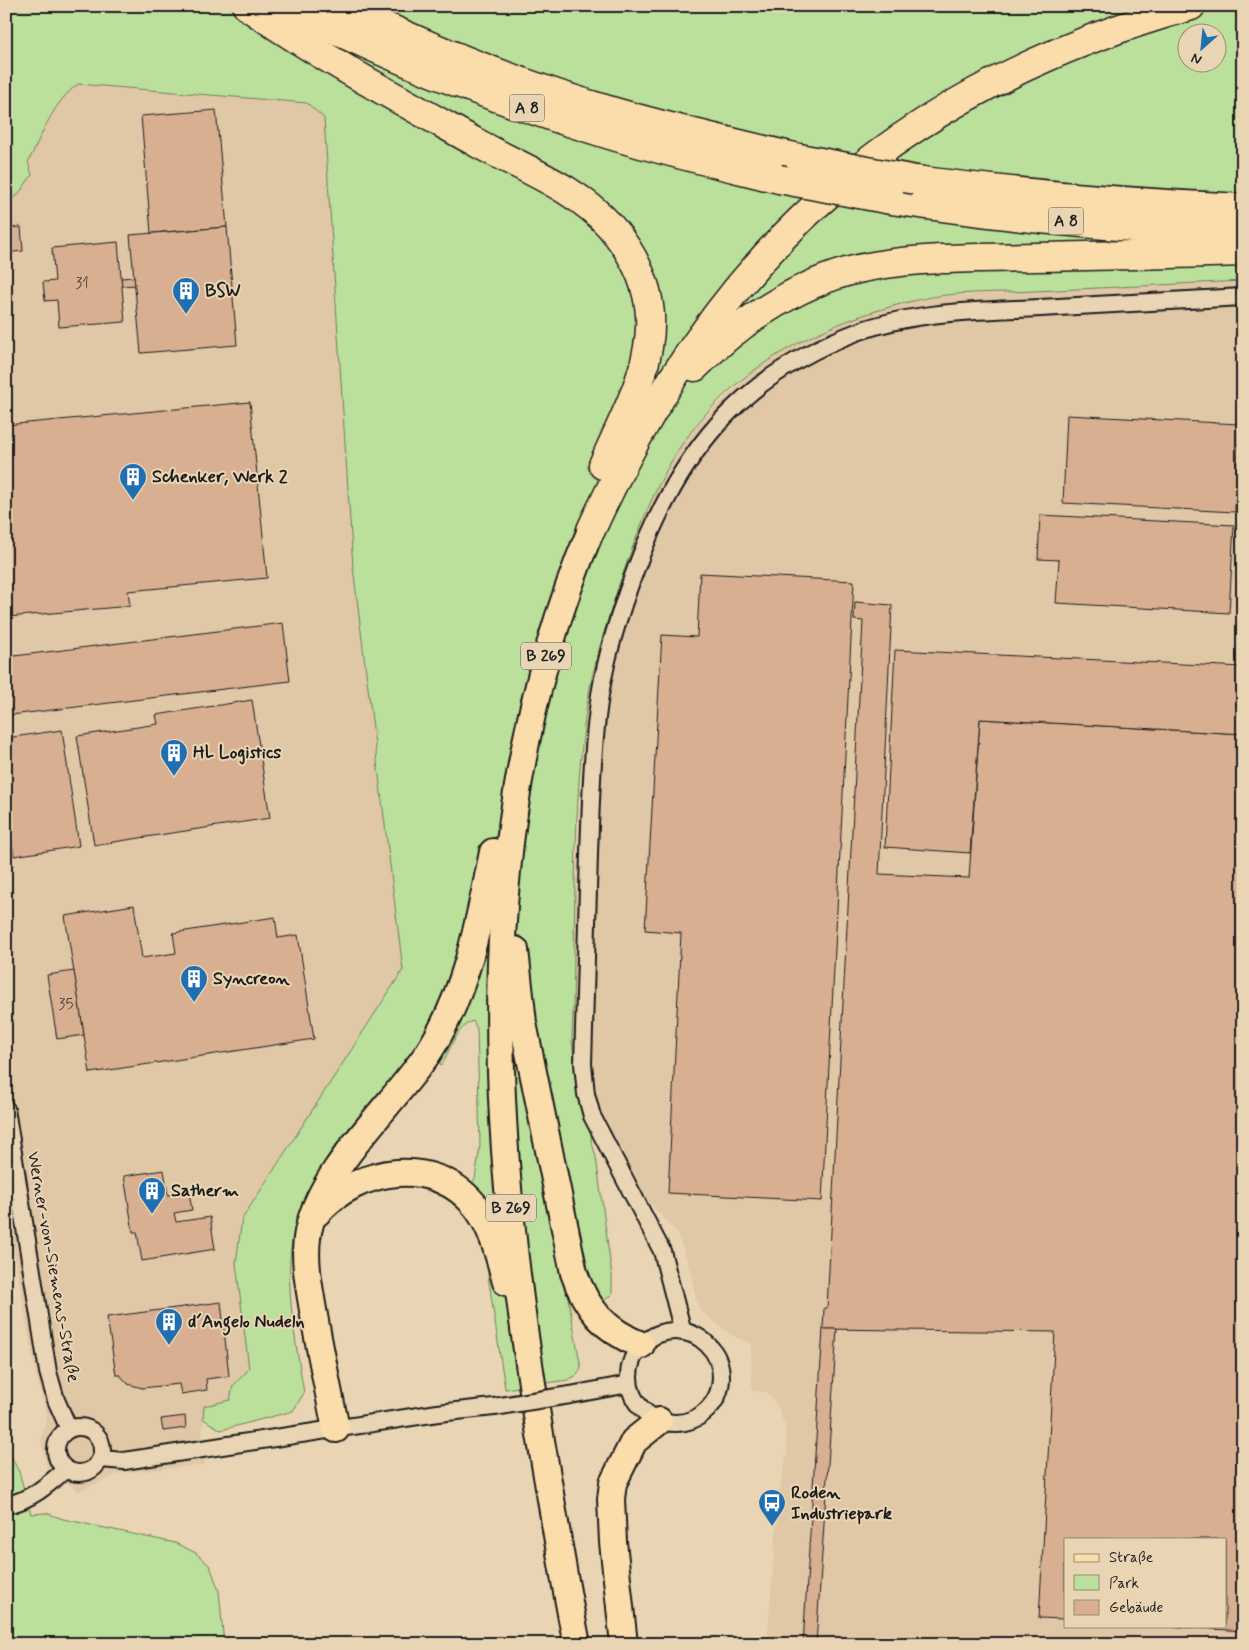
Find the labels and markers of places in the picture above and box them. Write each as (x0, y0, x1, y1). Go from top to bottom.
building icon: BSW (171, 276, 201, 315)
place label: BSW (205, 279, 241, 303)
building icon: Schenker, Werk 2 (118, 462, 148, 501)
place label: Schenker, Werk 2 (152, 465, 288, 489)
building icon: HL Logistics (159, 738, 189, 777)
place label: HL Logistics (193, 741, 281, 765)
building icon: Syncreon (179, 964, 209, 1003)
place label: Syncreon (213, 967, 291, 991)
building icon: Satherm (137, 1176, 167, 1215)
place label: Satherm (171, 1179, 239, 1203)
building icon: d´Angelo Nudeln (154, 1307, 184, 1346)
place label: d´Angelo Nudeln (188, 1310, 305, 1336)
place label: Roden Industriepark (791, 1481, 892, 1526)
bus stop icon: Roden Industriepark (757, 1488, 787, 1527)

